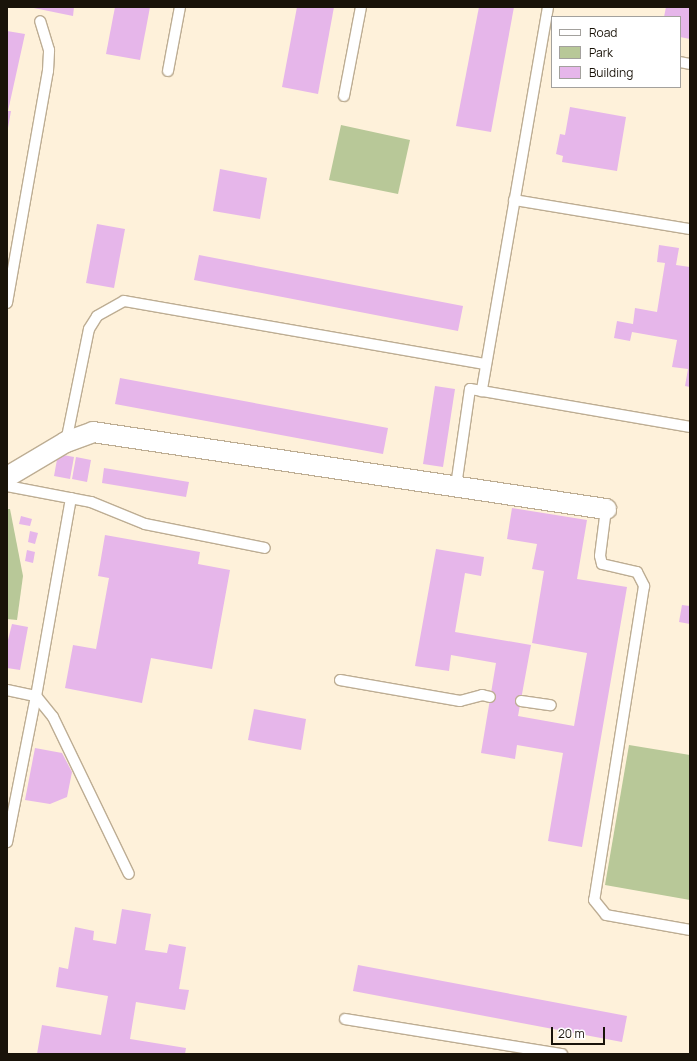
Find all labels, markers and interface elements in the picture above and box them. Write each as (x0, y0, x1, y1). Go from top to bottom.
legend (551, 16, 681, 88)
text: Road (589, 24, 617, 41)
text: Park (589, 44, 613, 61)
text: Building (589, 64, 633, 81)
scale bar (553, 1019, 607, 1045)
text: 20 m (558, 1025, 585, 1042)

